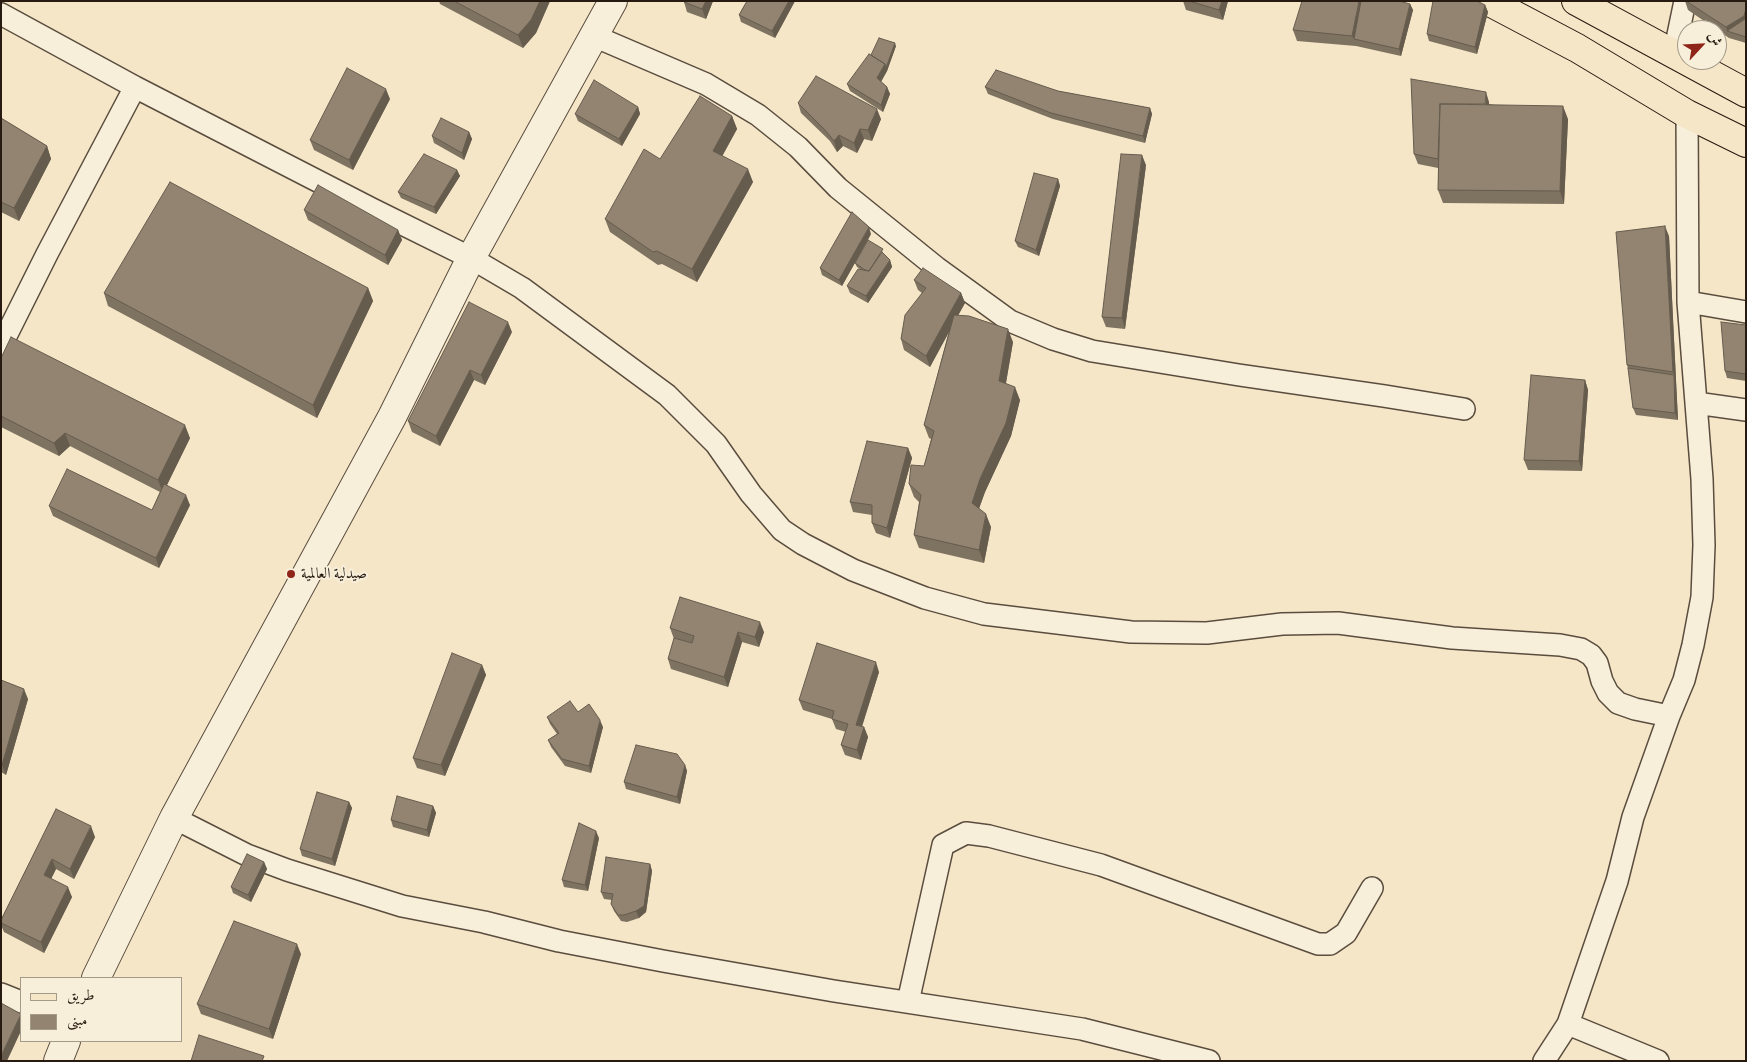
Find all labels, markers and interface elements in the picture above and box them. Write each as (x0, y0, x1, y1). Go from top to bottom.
north arrow (1677, 20, 1727, 70)
text: ش (1704, 29, 1726, 49)
place label: صيدلية العالمية (301, 565, 367, 583)
marker: صيدلية العالمية (285, 568, 297, 580)
legend (20, 977, 182, 1042)
text: طريق (67, 986, 94, 1004)
text: مبنى (67, 1011, 87, 1029)

